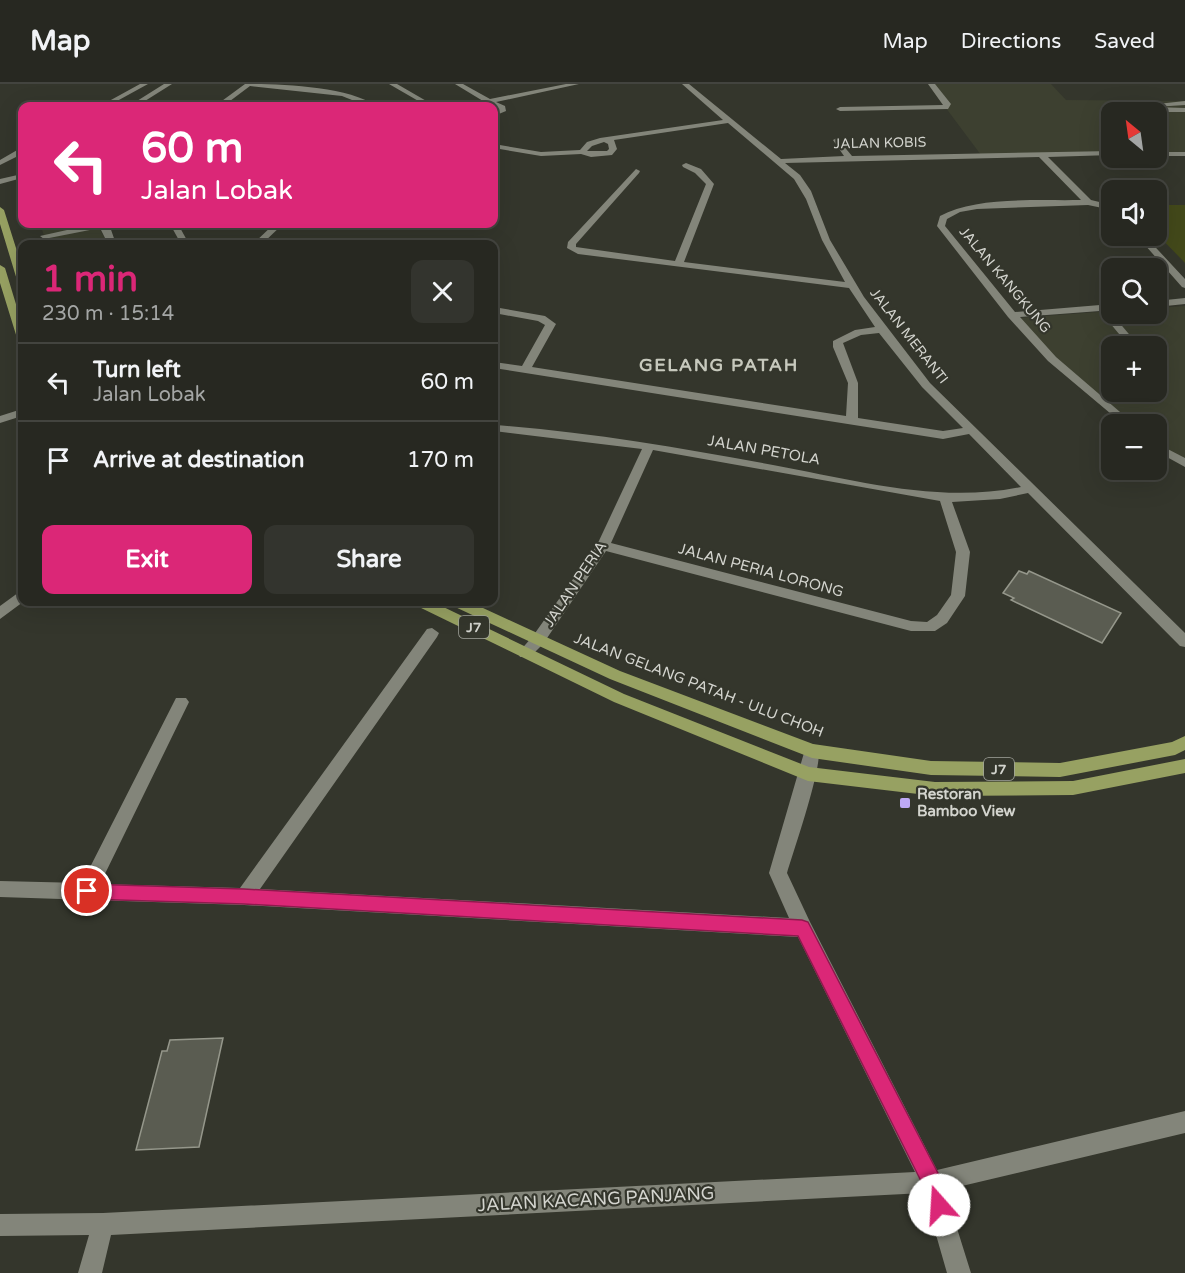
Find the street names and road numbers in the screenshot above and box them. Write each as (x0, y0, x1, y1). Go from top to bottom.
street label: JALAN KOBIS (833, 134, 927, 152)
street label: JALAN KANGKUNG (956, 223, 1054, 337)
street label: JALAN MERANTI (866, 285, 952, 387)
street label: JALAN PETOLA (706, 431, 822, 469)
street label: JALAN PERIA (540, 538, 610, 630)
street label: JALAN PERIA LORONG (676, 539, 846, 601)
road number: J7 (459, 616, 489, 638)
street label: JALAN GELANG PATAH - ULU CHOH (572, 629, 826, 741)
road number: J7 (984, 758, 1014, 780)
street label: JALAN KACANG PANJANG (477, 1182, 715, 1216)

